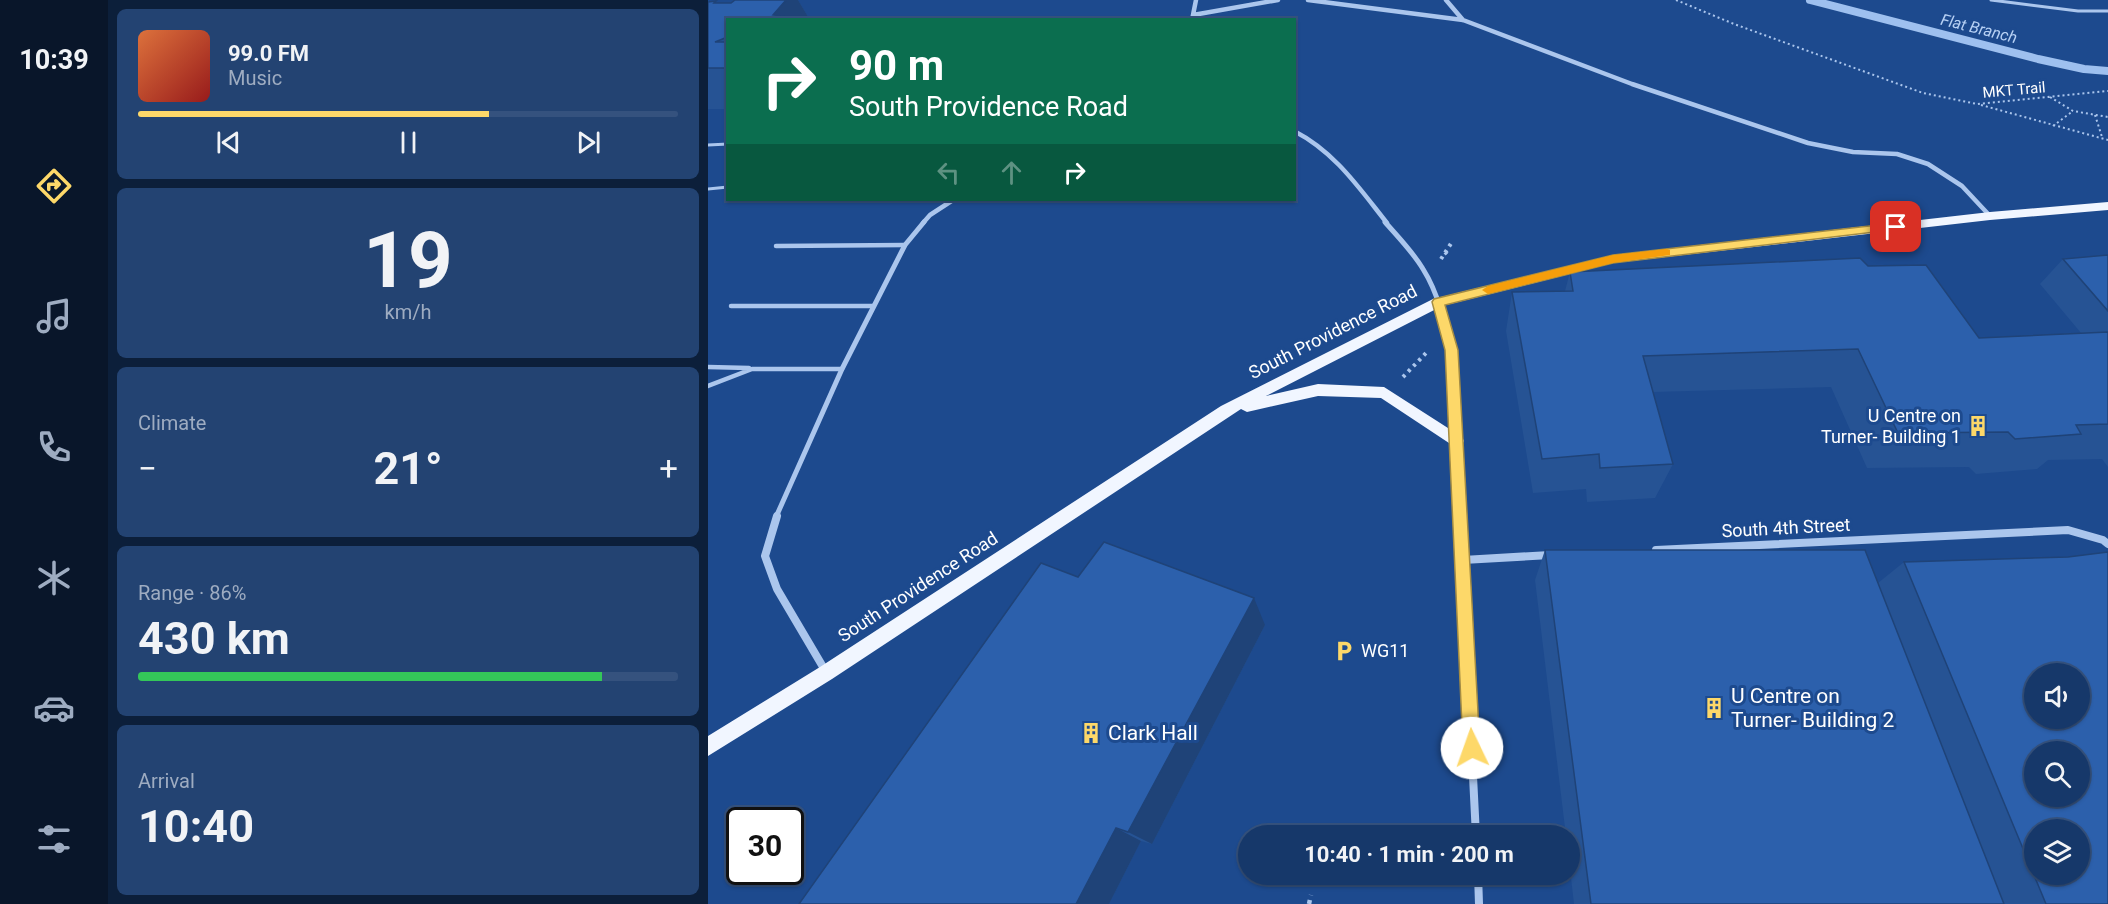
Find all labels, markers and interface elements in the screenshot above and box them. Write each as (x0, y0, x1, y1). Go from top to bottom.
water label: Flat Branch (1939, 10, 2019, 47)
text: 99.0 FM (228, 41, 309, 66)
text: 90 m (849, 41, 944, 90)
icon: right (750, 42, 828, 120)
text: 10:39 (19, 44, 89, 76)
text: Music (228, 66, 282, 90)
street label: MKT Trail (1982, 78, 2046, 102)
text: South Providence Road (849, 91, 1128, 123)
icon: previous (212, 126, 245, 159)
icon: pause (392, 126, 425, 159)
icon: next (572, 126, 605, 159)
icon: left (932, 156, 965, 189)
icon: ahead (995, 156, 1028, 189)
icon: right (1058, 156, 1091, 189)
icon: directions (33, 165, 75, 207)
pin (1870, 201, 1921, 252)
icon: arrive (1879, 210, 1912, 243)
text: 19 (363, 215, 453, 306)
street label: South Providence Road (1245, 280, 1420, 383)
icon: music (33, 295, 75, 337)
text: km/h (385, 300, 431, 324)
place label: U Centre on Turner- Building 1 (1821, 405, 1961, 447)
text: Climate (138, 411, 206, 435)
building icon: U Centre on Turner- Building 1 (1966, 414, 1990, 438)
icon: phone (33, 426, 75, 468)
text: 21° (373, 442, 443, 495)
text: − (138, 449, 157, 488)
text: + (659, 449, 678, 488)
street label: South 4th Street (1721, 514, 1851, 541)
street label: South Providence Road (834, 527, 1001, 646)
icon: climate (33, 557, 75, 599)
text: Range · 86% (138, 581, 246, 605)
text: 430 km (138, 612, 290, 665)
parking icon: WG11 (1332, 639, 1356, 663)
place label: WG11 (1361, 640, 1409, 661)
map controls (2024, 663, 2090, 885)
button: sound (2024, 663, 2090, 729)
place label: U Centre on Turner- Building 2 (1731, 684, 1895, 732)
icon: car (33, 687, 75, 729)
building icon: U Centre on Turner- Building 2 (1702, 696, 1726, 720)
position arrow (1440, 716, 1504, 780)
building icon: Clark Hall (1079, 721, 1103, 745)
place label: Clark Hall (1108, 721, 1198, 745)
button: search (2024, 741, 2090, 807)
text: Arrival (138, 769, 195, 793)
text: 10:40 (138, 800, 254, 853)
speed limit sign: 30 (726, 807, 804, 885)
icon: filters (33, 818, 75, 860)
button: layers (2024, 819, 2090, 885)
text: 10:40 · 1 min · 200 m (1304, 842, 1514, 867)

